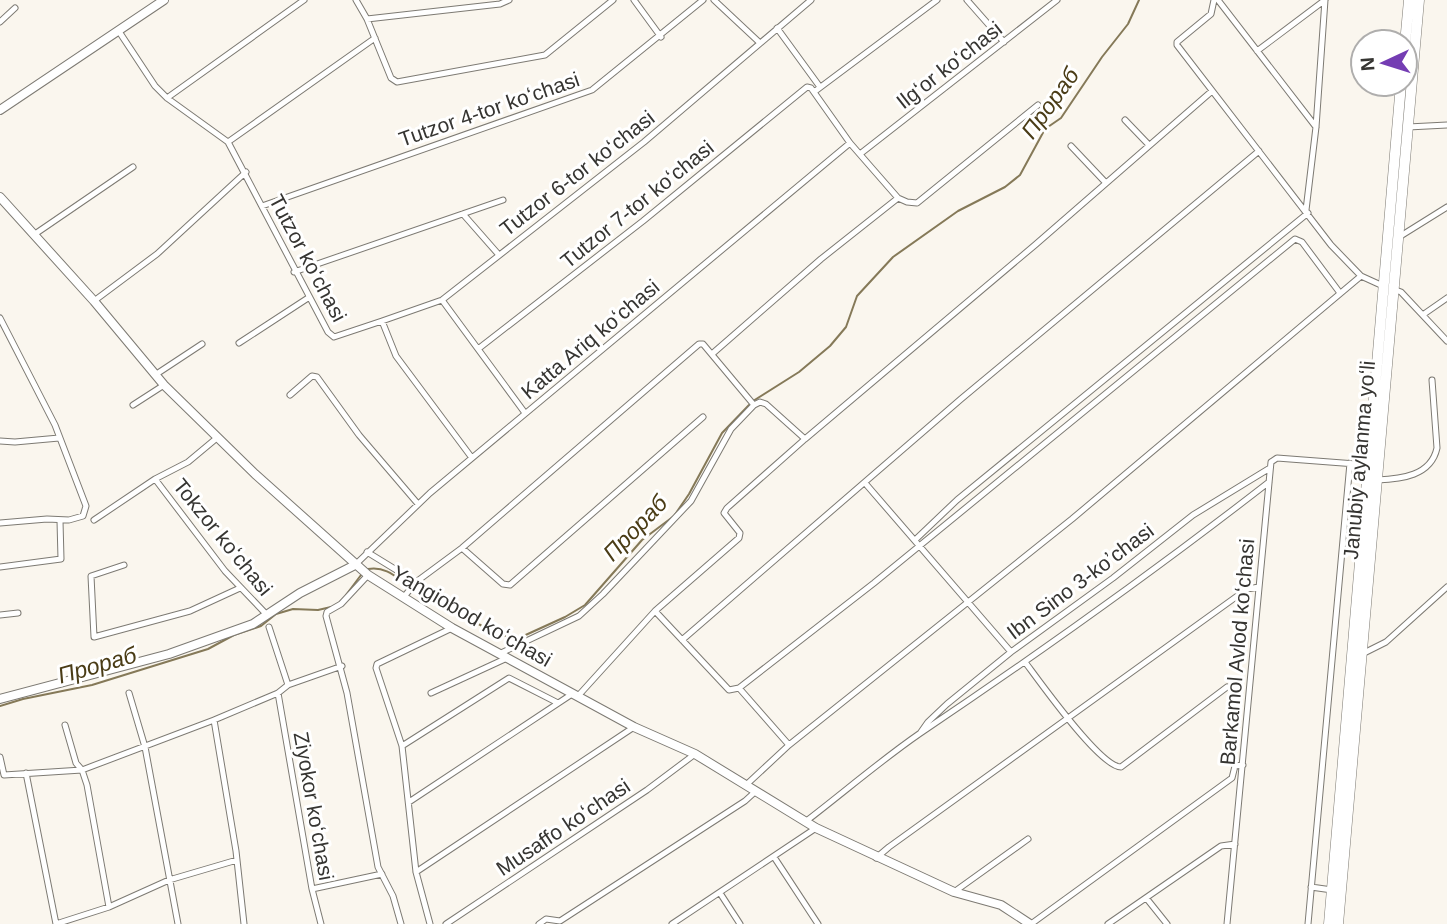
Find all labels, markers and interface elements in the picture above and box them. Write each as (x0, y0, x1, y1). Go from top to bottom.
street label: Ilgʻor koʻchasi (892, 17, 1006, 113)
north arrow (1349, 28, 1419, 98)
text: N (1357, 57, 1378, 72)
water label: Прораб (1016, 62, 1085, 143)
street label: Tutzor 4-tor koʻchasi (396, 67, 582, 151)
street label: Tutzor 6-tor koʻchasi (495, 106, 659, 240)
street label: Tutzor 7-tor koʻchasi (556, 135, 718, 273)
street label: Tutzor koʻchasi (265, 191, 351, 325)
street label: Katta Ariq koʻchasi (516, 275, 664, 403)
street label: Janubiy aylanma yoʻli (1339, 360, 1379, 560)
street label: Tokzor koʻchasi (169, 474, 277, 600)
water label: Прораб (598, 489, 673, 566)
street label: Ibn Sino 3-koʼchasi (1002, 518, 1158, 644)
street label: Barkamol Avlod koʻchasi (1216, 538, 1258, 766)
street label: Yangiobod koʻchasi (388, 561, 556, 671)
water label: Прораб (55, 641, 140, 689)
street label: Ziyokor koʻchasi (290, 730, 338, 882)
street label: Musaffo koʻchasi (492, 774, 634, 880)

